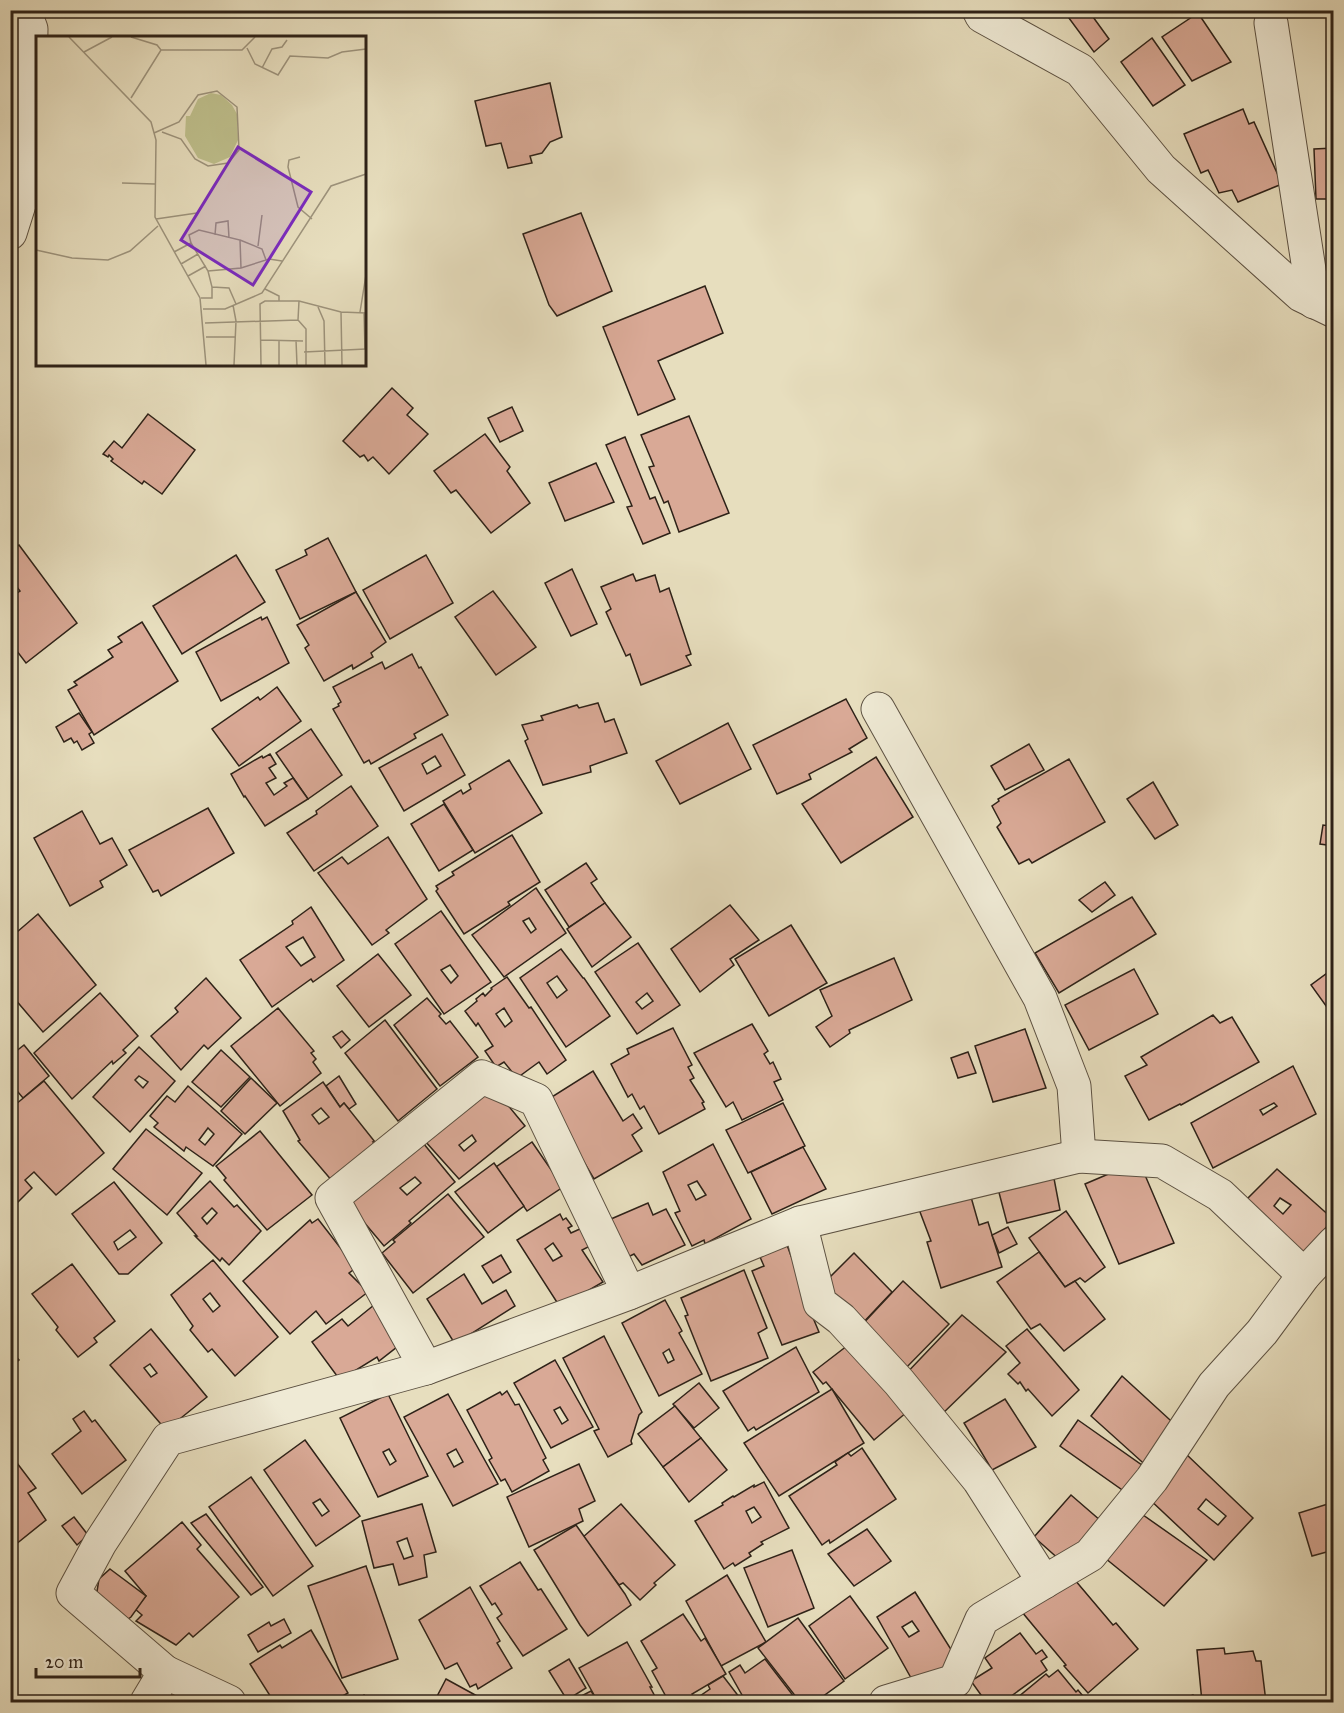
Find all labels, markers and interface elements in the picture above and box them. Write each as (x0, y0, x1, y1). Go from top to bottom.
inset map (36, 36, 366, 366)
scale bar (36, 1641, 140, 1679)
text: 20 m (45, 1651, 83, 1673)

